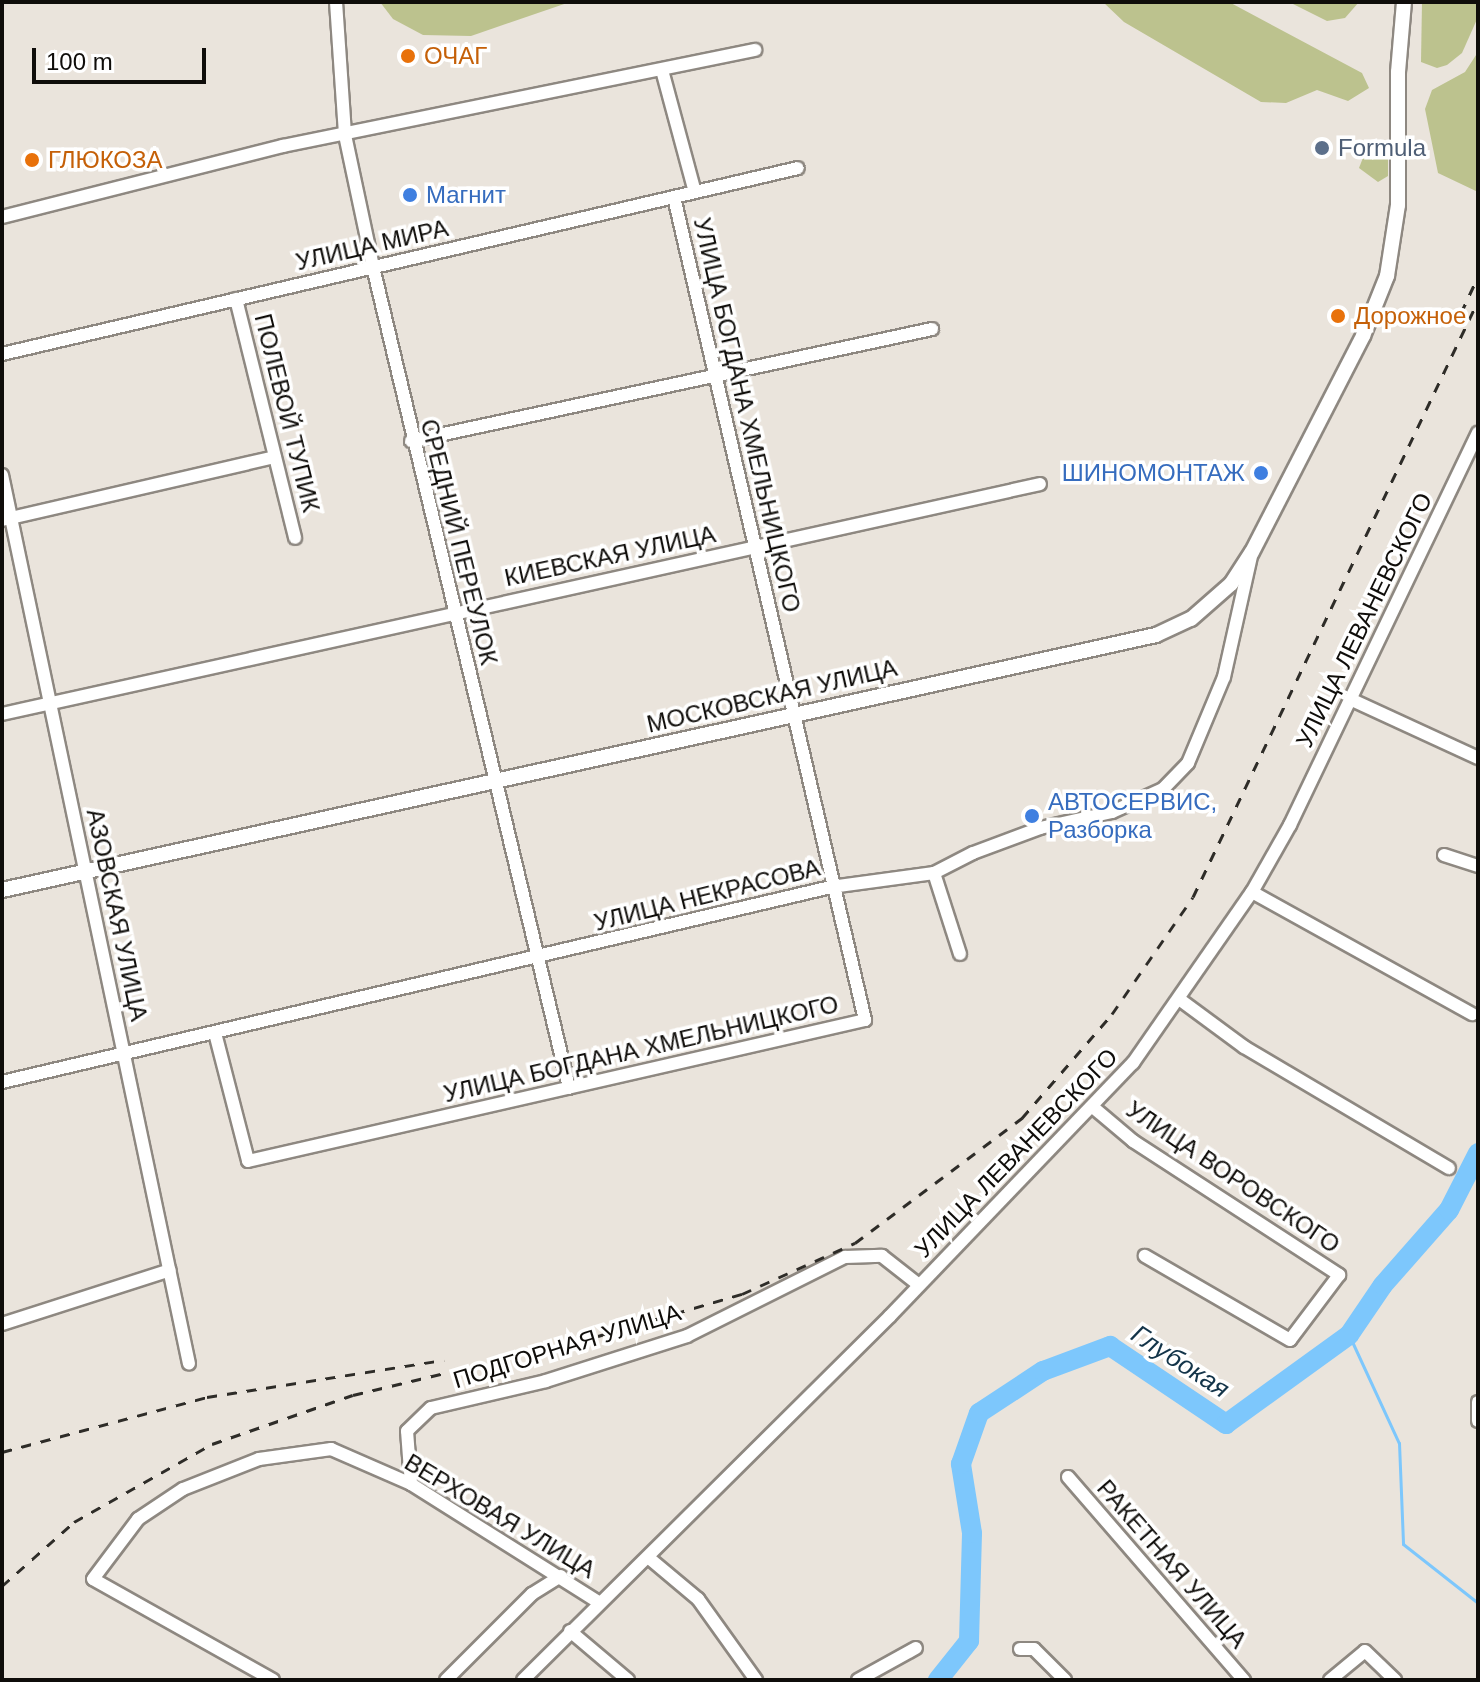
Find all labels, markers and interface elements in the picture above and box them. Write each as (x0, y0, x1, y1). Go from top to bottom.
scale bar (36, 32, 210, 82)
place label: ОЧАГ (424, 42, 487, 70)
marker: ОЧАГ (399, 47, 417, 65)
text: 100 m (46, 48, 113, 75)
place label: Formula (1338, 134, 1426, 162)
marker: Formula (1313, 139, 1331, 157)
place label: ГЛЮКОЗА (48, 146, 163, 174)
marker: ГЛЮКОЗА (23, 151, 41, 169)
place label: Магнит (426, 181, 506, 209)
marker: Магнит (401, 186, 419, 204)
street label: УЛИЦА МИРА (293, 213, 451, 277)
street label: УЛИЦА БОГДАНА ХМЕЛЬНИЦКОГО (688, 215, 806, 615)
place label: Дорожное (1354, 302, 1466, 330)
marker: Дорожное (1329, 307, 1347, 325)
street label: ПОЛЕВОЙ ТУПИК (248, 311, 326, 515)
street label: СРЕДНИЙ ПЕРЕУЛОК (415, 416, 503, 668)
place label: ШИНОМОНТАЖ (1062, 459, 1245, 487)
marker: ШИНОМОНТАЖ (1252, 464, 1270, 482)
street label: УЛИЦА ЛЕВАНЕВСКОГО (1290, 488, 1438, 752)
street label: КИЕВСКАЯ УЛИЦА (502, 520, 718, 592)
street label: МОСКОВСКАЯ УЛИЦА (644, 653, 900, 739)
place label: АВТОСЕРВИС, Разборка (1048, 788, 1217, 844)
street label: АЗОВСКАЯ УЛИЦА (80, 806, 154, 1024)
marker: АВТОСЕРВИС, Разборка (1023, 807, 1041, 825)
street label: УЛИЦА НЕКРАСОВА (591, 853, 823, 937)
street label: УЛИЦА БОГДАНА ХМЕЛЬНИЦКОГО (441, 990, 841, 1108)
street label: УЛИЦА ЛЕВАНЕВСКОГО (909, 1042, 1123, 1264)
street label: УЛИЦА ВОРОВСКОГО (1121, 1095, 1345, 1259)
street label: ПОДГОРНАЯ УЛИЦА (450, 1298, 684, 1394)
water label: Глубокая (1125, 1319, 1235, 1405)
street label: ВЕРХОВАЯ УЛИЦА (399, 1448, 601, 1584)
street label: РАКЕТНАЯ УЛИЦА (1091, 1474, 1253, 1654)

